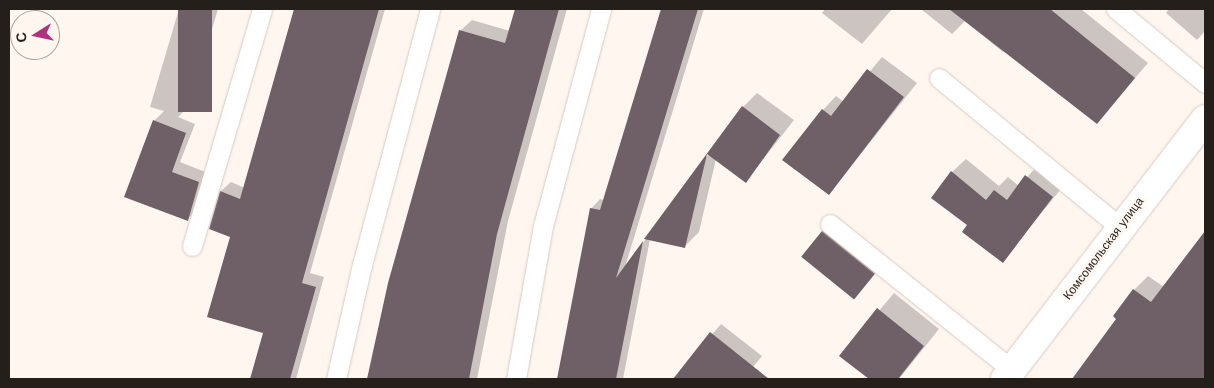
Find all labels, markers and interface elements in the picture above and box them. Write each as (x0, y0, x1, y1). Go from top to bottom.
north arrow (10, 10, 60, 60)
text: С (12, 31, 30, 44)
street label: Комсомольская улица (1061, 195, 1147, 303)

